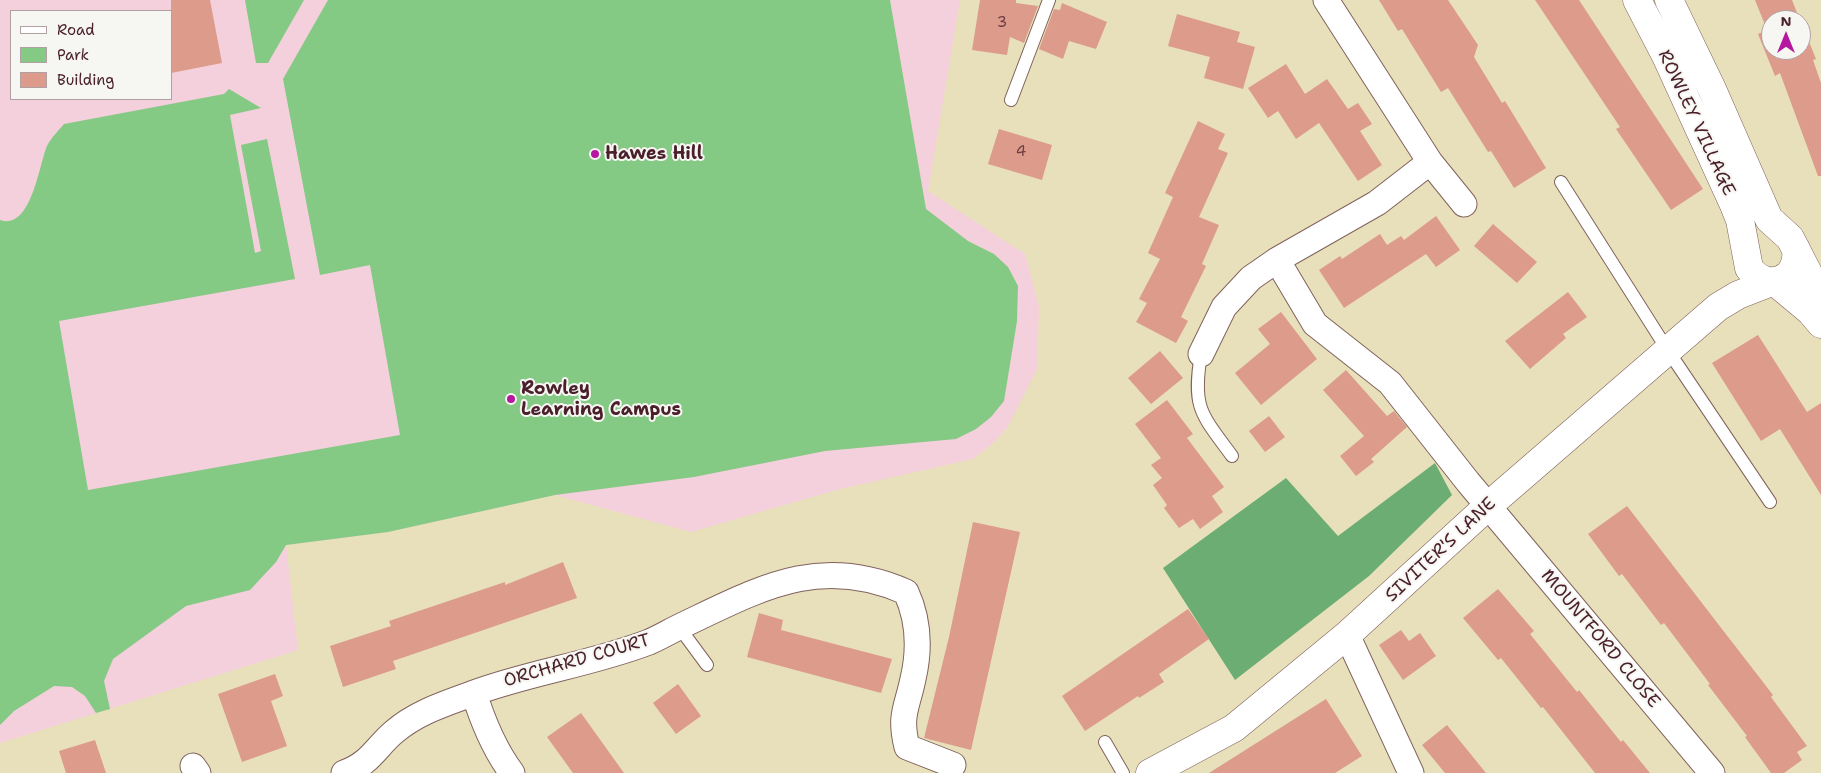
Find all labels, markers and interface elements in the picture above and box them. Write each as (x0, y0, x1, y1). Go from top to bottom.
legend (10, 10, 172, 100)
north arrow (1761, 10, 1811, 60)
text: N (1780, 12, 1792, 30)
house number: 3 (997, 14, 1007, 32)
text: Road (57, 20, 95, 40)
text: Park (57, 45, 89, 65)
street label: ROWLEY VILLAGE (1653, 47, 1739, 199)
text: Building (57, 70, 114, 90)
place label: Hawes Hill (605, 143, 703, 165)
house number: 4 (1016, 143, 1026, 161)
marker: Hawes Hill (589, 148, 601, 160)
place label: Rowley Learning Campus (521, 378, 681, 420)
marker: Rowley Learning Campus (505, 393, 517, 405)
street label: SIVITER'S LANE (1381, 493, 1501, 607)
street label: MOUNTFORD CLOSE (1536, 566, 1664, 712)
street label: ORCHARD COURT (501, 630, 653, 692)

